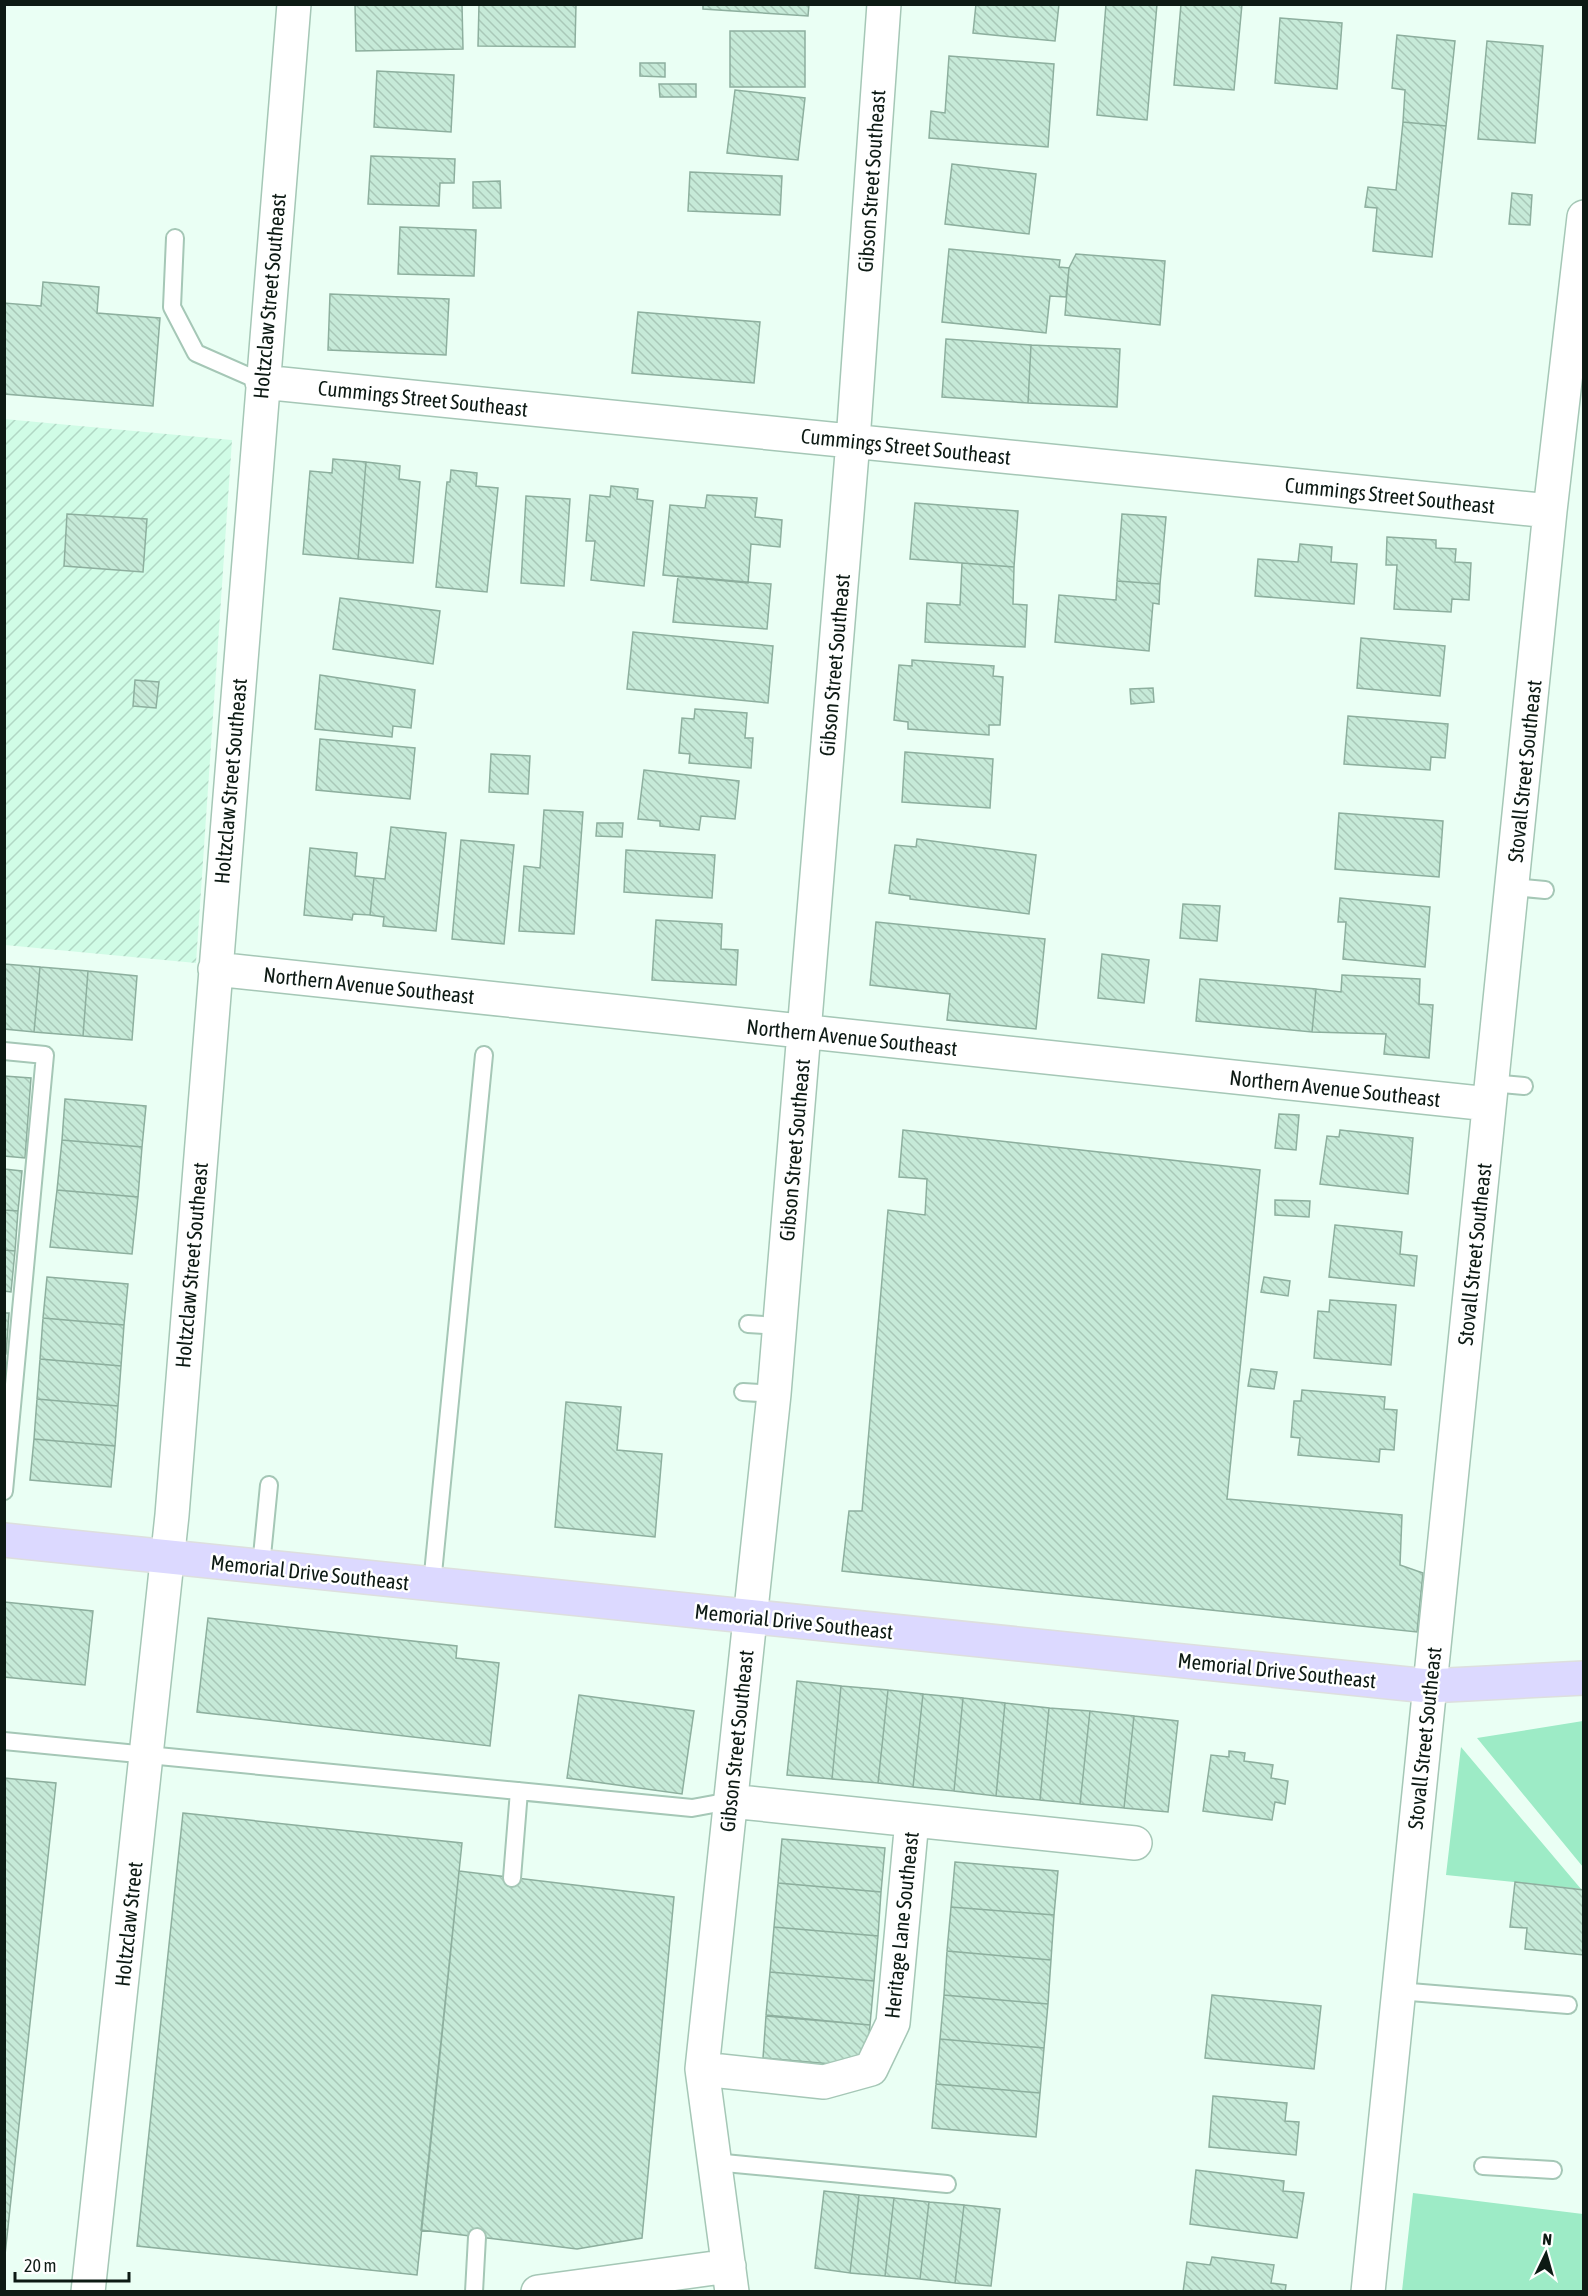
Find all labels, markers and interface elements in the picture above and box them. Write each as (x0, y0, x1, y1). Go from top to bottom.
street label: Gibson Street Southeast (853, 89, 889, 273)
street label: Holtzclaw Street Southeast (248, 192, 290, 400)
street label: Cummings Street Southeast (317, 375, 529, 421)
street label: Cummings Street Southeast (800, 423, 1012, 469)
street label: Cummings Street Southeast (1284, 472, 1496, 518)
street label: Gibson Street Southeast (814, 573, 854, 757)
street label: Holtzclaw Street Southeast (209, 677, 251, 885)
street label: Stovall Street Southeast (1502, 679, 1546, 863)
street label: Northern Avenue Southeast (262, 962, 476, 1008)
street label: Northern Avenue Southeast (745, 1014, 959, 1060)
street label: Gibson Street Southeast (774, 1058, 814, 1242)
street label: Northern Avenue Southeast (1228, 1065, 1442, 1111)
street label: Holtzclaw Street Southeast (170, 1161, 212, 1369)
street label: Stovall Street Southeast (1452, 1162, 1496, 1346)
street label: Memorial Drive Southeast (210, 1550, 410, 1594)
street label: Memorial Drive Southeast (694, 1599, 894, 1643)
street label: Stovall Street Southeast (1402, 1646, 1446, 1830)
street label: Memorial Drive Southeast (1177, 1648, 1377, 1692)
street label: Gibson Street Southeast (714, 1649, 758, 1833)
street label: Heritage Lane Southeast (879, 1830, 923, 2020)
street label: Holtzclaw Street (110, 1860, 146, 1988)
north arrow (1516, 2224, 1576, 2284)
text: N (1542, 2230, 1553, 2248)
scale bar (15, 2245, 129, 2283)
text: 20 m (24, 2255, 56, 2276)

